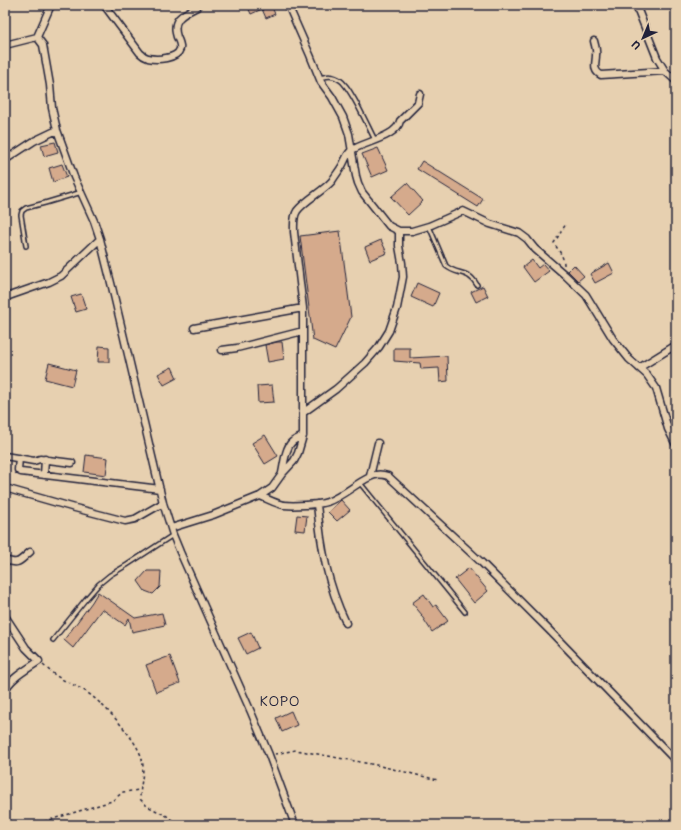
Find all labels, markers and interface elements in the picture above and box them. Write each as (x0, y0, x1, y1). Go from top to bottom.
north arrow (623, 18, 663, 58)
text: U (628, 37, 644, 54)
district label: KOPO (260, 692, 300, 709)

